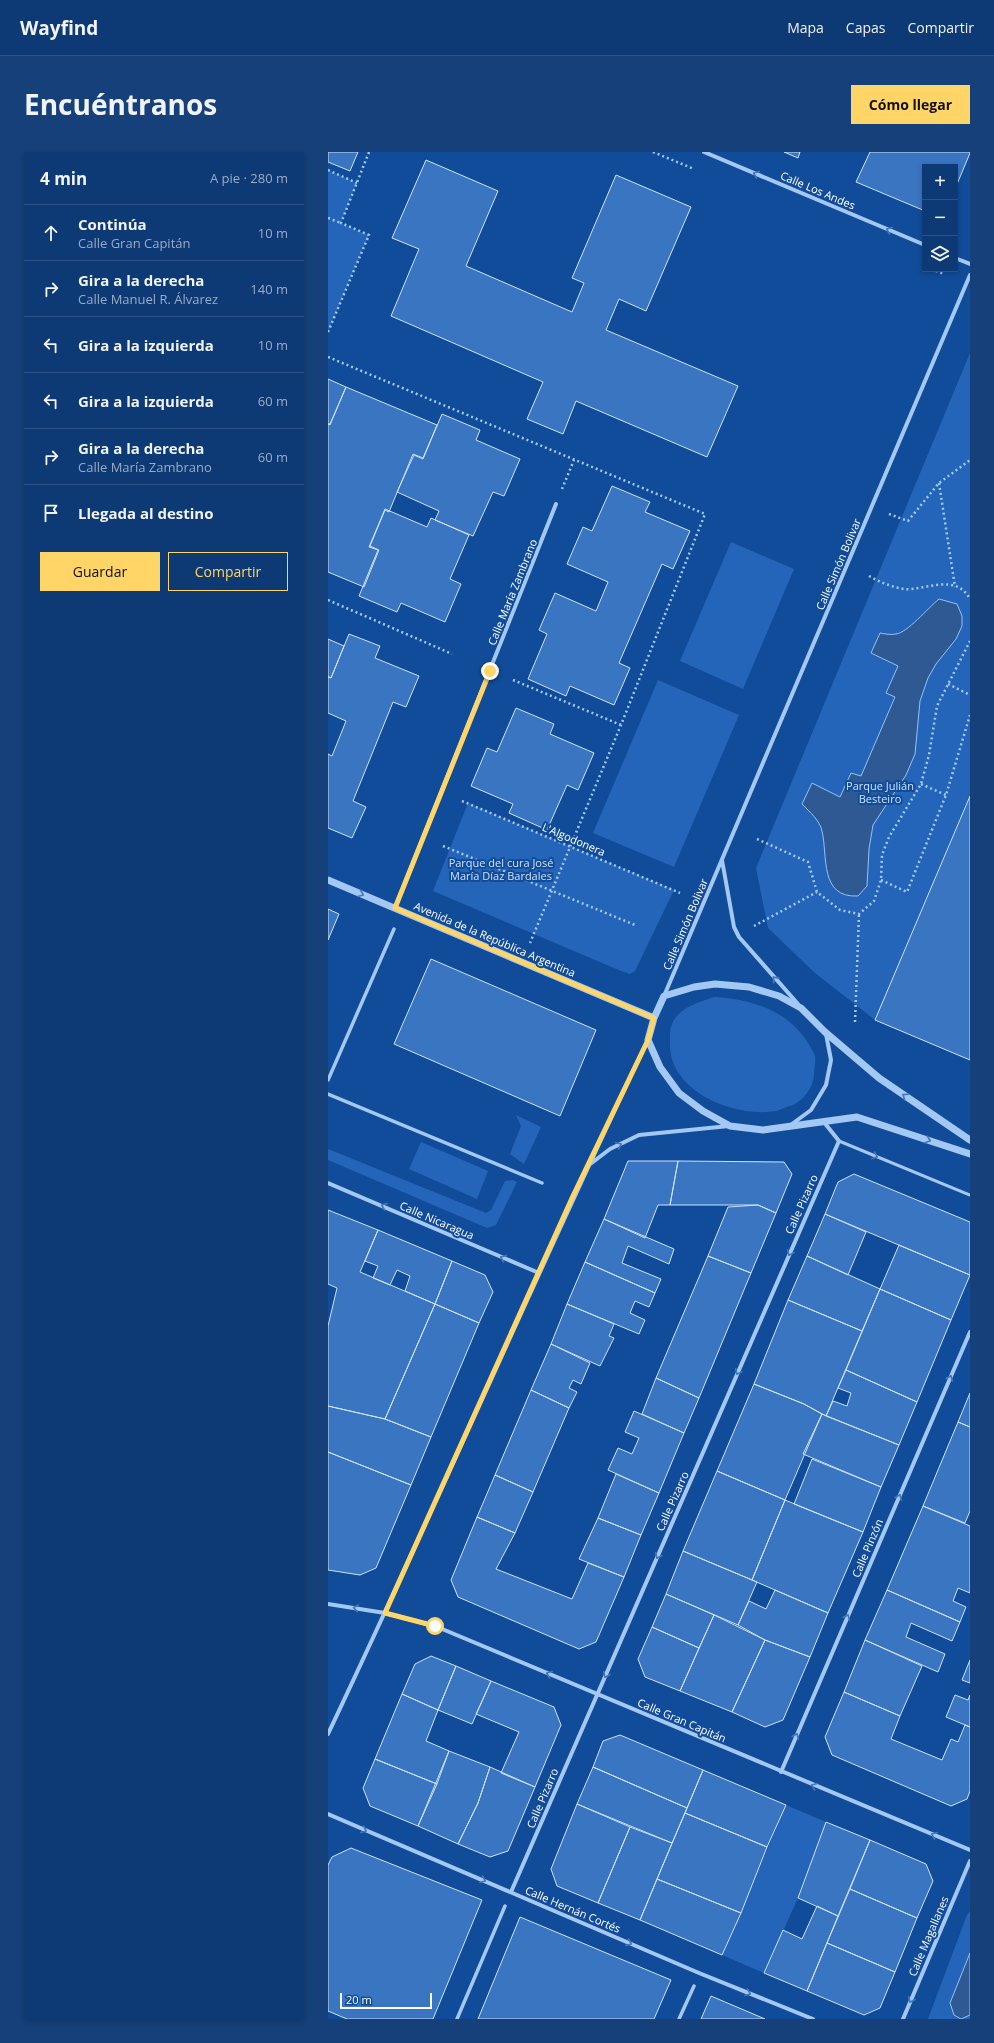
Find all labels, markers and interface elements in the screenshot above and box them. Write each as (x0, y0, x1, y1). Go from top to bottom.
text: Wayfind (20, 15, 98, 41)
text: Mapa (787, 18, 824, 37)
text: Capas (846, 18, 885, 37)
text: Compartir (907, 18, 974, 37)
text: Encuéntranos (24, 85, 217, 123)
button: Cómo llegar (851, 85, 970, 124)
map controls (922, 164, 958, 272)
button: + (922, 164, 958, 200)
text: 4 min (40, 167, 87, 190)
street label: Calle Los Andes (778, 167, 858, 213)
text: A pie · 280 m (210, 169, 288, 187)
one-way arrow (753, 171, 761, 179)
button: − (922, 200, 958, 236)
text: Continúa (78, 214, 147, 234)
icon: ahead (40, 222, 62, 244)
text: 10 m (258, 224, 288, 242)
one-way arrow (886, 227, 894, 235)
text: Calle Gran Capitán (78, 234, 190, 252)
button: layers (922, 236, 958, 272)
text: Gira a la derecha (78, 270, 204, 290)
icon: right (40, 278, 62, 300)
text: 140 m (250, 280, 288, 298)
text: Calle Manuel R. Álvarez (78, 290, 218, 308)
icon: left (40, 334, 62, 356)
text: Gira a la izquierda (78, 335, 214, 355)
text: 10 m (258, 336, 288, 354)
icon: left (40, 390, 62, 412)
text: Gira a la izquierda (78, 391, 214, 411)
text: 60 m (258, 392, 288, 410)
text: Gira a la derecha (78, 438, 204, 458)
icon: right (40, 446, 62, 468)
text: 60 m (258, 448, 288, 466)
text: Calle María Zambrano (78, 458, 212, 476)
icon: arrive (40, 502, 62, 524)
text: Llegada al destino (78, 503, 213, 523)
street label: Calle Simón Bolivar (812, 515, 864, 612)
street label: Calle María Zambrano (484, 536, 540, 647)
button: Guardar (40, 552, 160, 591)
button: Compartir (168, 552, 288, 591)
route end (481, 662, 499, 680)
park label: Parque Julián Besteiro (846, 778, 914, 806)
street label: L'Algodonera (540, 819, 608, 859)
park label: Parque del cura José María Díaz Bardales (449, 855, 553, 883)
street label: Calle Simón Bolivar (659, 875, 711, 972)
one-way arrow (357, 889, 365, 897)
street label: Avenida de la República Argentina (412, 898, 578, 980)
one-way arrow (773, 976, 780, 983)
one-way arrow (902, 1093, 909, 1101)
one-way arrow (924, 1135, 931, 1144)
one-way arrow (614, 1142, 622, 1150)
one-way arrow (872, 1151, 879, 1159)
street label: Calle Pizarro (781, 1171, 821, 1236)
street label: Calle Nicaragua (397, 1198, 477, 1242)
one-way arrow (380, 1203, 387, 1211)
one-way arrow (787, 1249, 795, 1257)
one-way arrow (500, 1254, 507, 1262)
one-way arrow (735, 1368, 743, 1376)
one-way arrow (945, 1374, 953, 1382)
street label: Calle Pizarro (652, 1468, 692, 1533)
one-way arrow (894, 1494, 902, 1502)
street label: Calle Pinzón (848, 1516, 886, 1580)
one-way arrow (654, 1552, 662, 1559)
one-way arrow (353, 1605, 359, 1613)
one-way arrow (843, 1613, 851, 1620)
route start (426, 1617, 444, 1635)
one-way arrow (545, 1671, 553, 1679)
one-way arrow (602, 1671, 610, 1678)
street label: Calle Gran Capitán (635, 1695, 729, 1745)
one-way arrow (791, 1733, 799, 1741)
street label: Calle Pizarro (523, 1765, 562, 1830)
one-way arrow (810, 1782, 817, 1790)
one-way arrow (359, 1825, 367, 1833)
one-way arrow (930, 1832, 938, 1840)
one-way arrow (480, 1876, 487, 1884)
street label: Calle Hernán Cortés (523, 1882, 623, 1936)
street label: Calle Magallanes (904, 1894, 952, 1978)
one-way arrow (624, 1938, 632, 1946)
one-way arrow (745, 1989, 752, 1997)
scale bar (340, 1991, 432, 2010)
text: 20 m (346, 1992, 372, 2007)
one-way arrow (908, 1996, 916, 2003)

